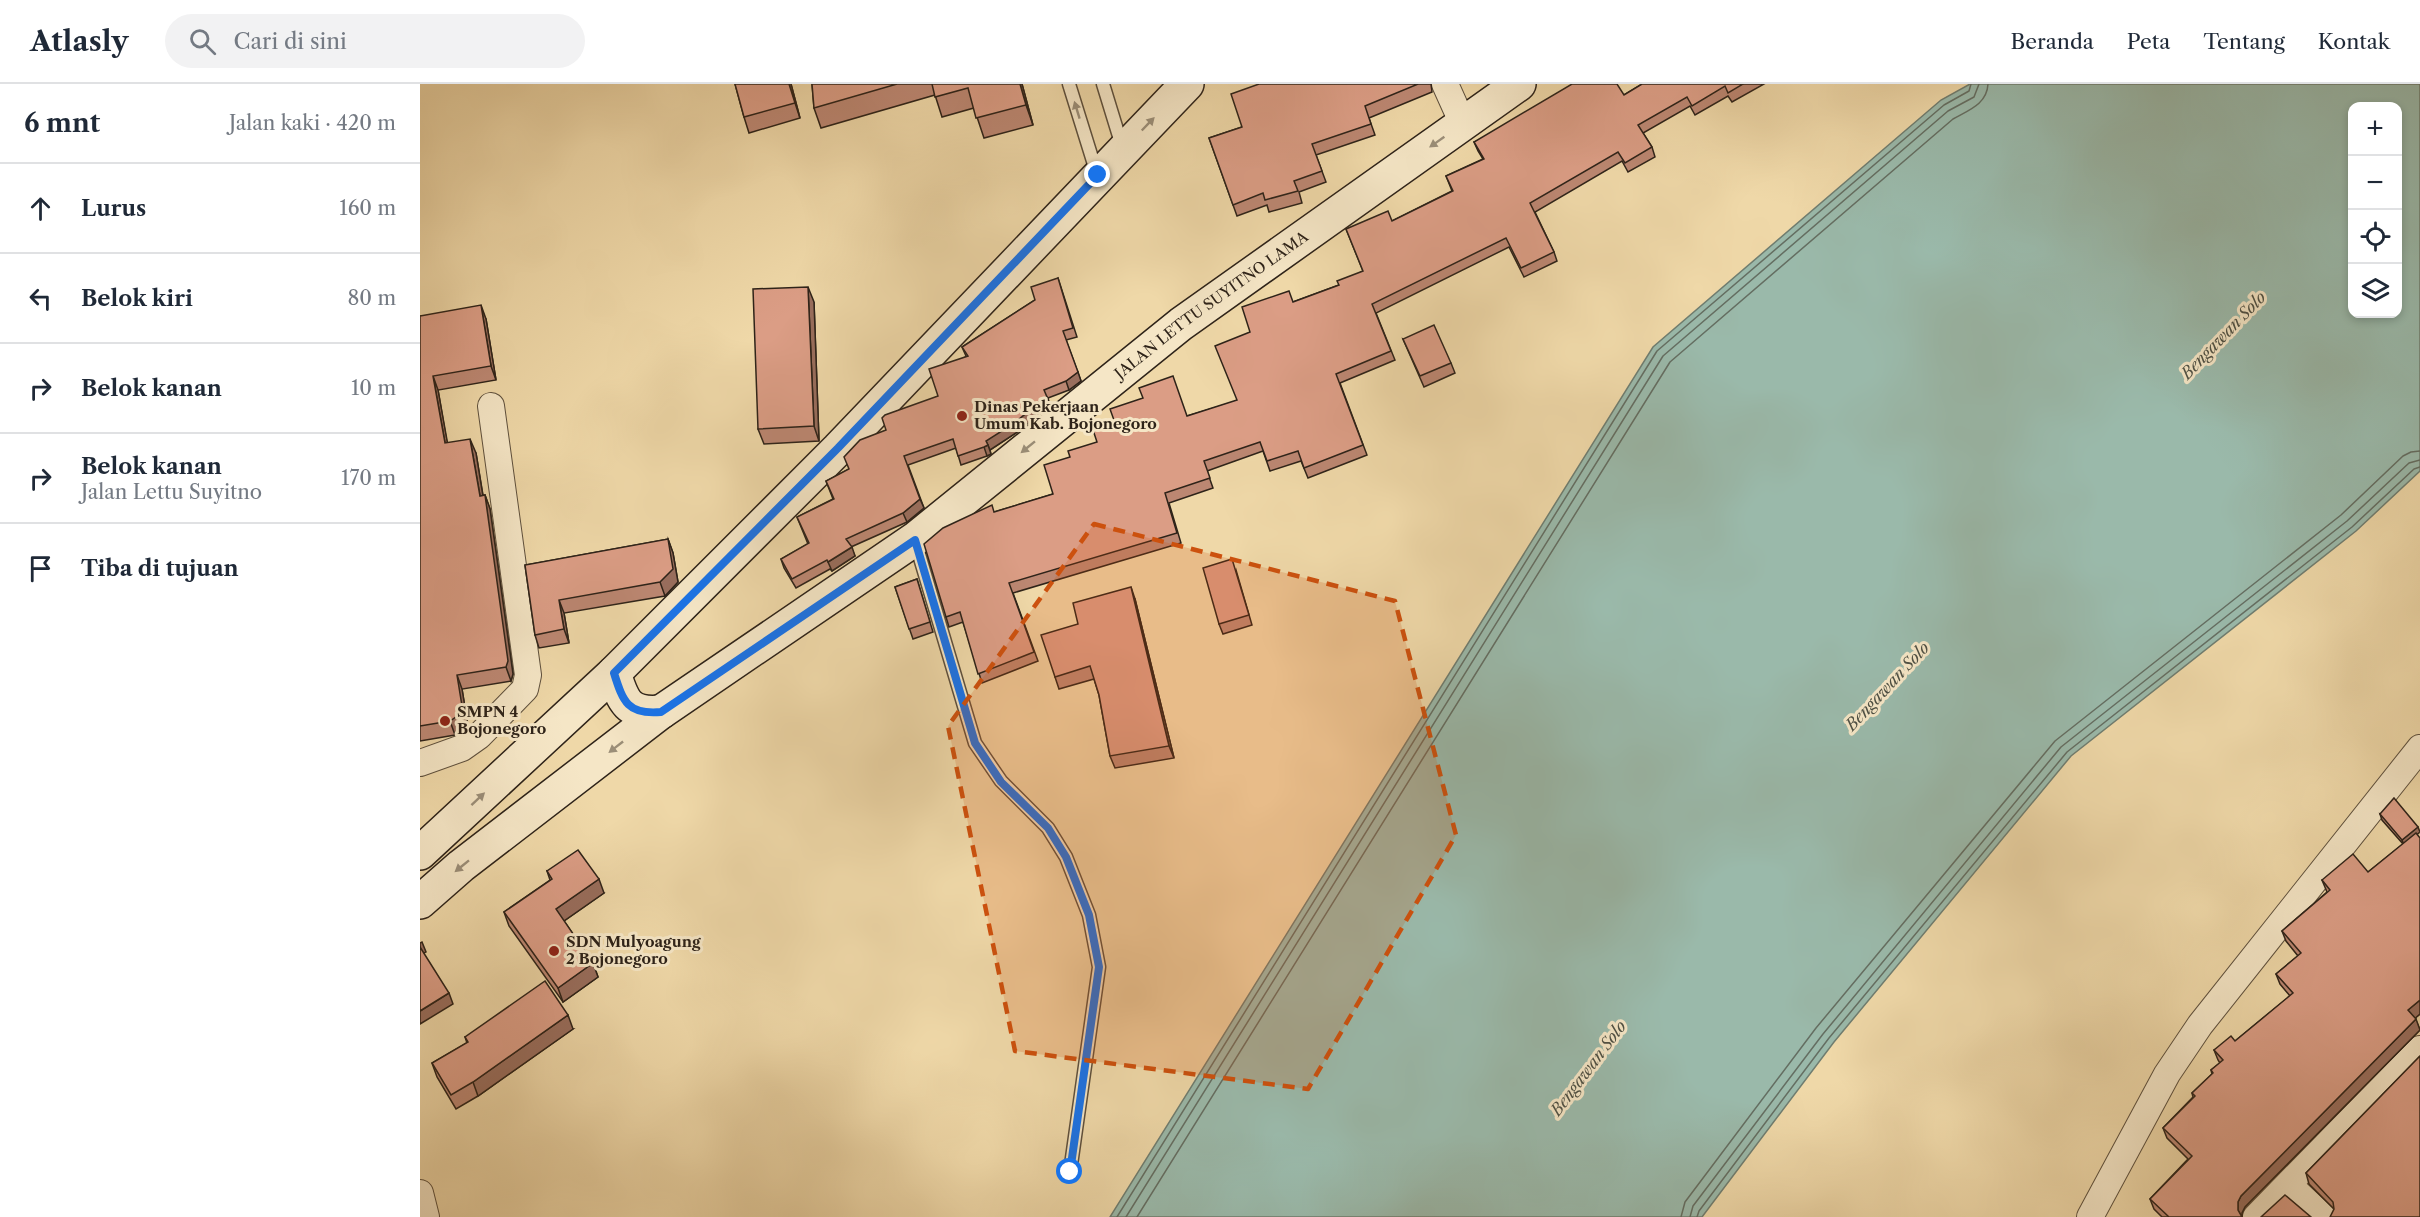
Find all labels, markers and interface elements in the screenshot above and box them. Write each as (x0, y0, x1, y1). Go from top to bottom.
search box (165, 14, 585, 68)
text: Atlasly (30, 24, 129, 58)
icon: search (186, 25, 219, 58)
text: Cari di sini (234, 28, 347, 55)
text: Beranda (2011, 29, 2094, 54)
text: Peta (2127, 29, 2170, 54)
text: Tentang (2203, 29, 2285, 54)
text: Kontak (2318, 29, 2390, 54)
one-way arrow (1072, 101, 1081, 119)
map controls (2348, 102, 2402, 318)
button: + (2348, 102, 2402, 156)
text: 6 mnt (24, 107, 100, 139)
text: Jalan kaki · 420 m (229, 111, 396, 135)
one-way arrow (1141, 117, 1155, 132)
one-way arrow (1429, 136, 1445, 147)
button: − (2348, 156, 2402, 210)
route end (1084, 161, 1110, 187)
icon: ahead (24, 192, 57, 225)
text: Lurus (81, 195, 146, 222)
text: 160 m (339, 196, 396, 220)
button: locate (2348, 210, 2402, 264)
street label: JALAN LETTU SUYITNO LAMA (1109, 226, 1312, 384)
button: layers (2348, 264, 2402, 318)
icon: left (24, 282, 57, 315)
text: Belok kiri (81, 285, 193, 312)
text: 80 m (348, 286, 396, 310)
water label: Bengawan Solo (2175, 287, 2270, 384)
icon: right (24, 372, 57, 405)
text: Belok kanan (81, 375, 222, 402)
text: 10 m (351, 376, 396, 400)
place label: Dinas Pekerjaan Umum Kab. Bojonegoro (974, 397, 1157, 433)
marker: Dinas Pekerjaan Umum Kab. Bojonegoro (955, 409, 969, 423)
one-way arrow (1021, 440, 1036, 453)
text: Belok kanan (81, 453, 222, 480)
icon: right (24, 462, 57, 495)
text: 170 m (341, 466, 396, 490)
text: Jalan Lettu Suyitno (81, 480, 262, 504)
icon: arrive (24, 552, 57, 585)
text: Tiba di tujuan (81, 555, 239, 582)
water label: Bengawan Solo (1839, 637, 1933, 736)
place label: SMPN 4 Bojonegoro (457, 702, 546, 738)
marker: SMPN 4 Bojonegoro (438, 714, 452, 728)
one-way arrow (609, 740, 624, 752)
one-way arrow (471, 792, 486, 806)
one-way arrow (455, 859, 470, 872)
place label: SDN Mulyoagung 2 Bojonegoro (566, 932, 701, 968)
marker: SDN Mulyoagung 2 Bojonegoro (547, 944, 561, 958)
water label: Bengawan Solo (1545, 1016, 1630, 1121)
route start (1056, 1158, 1082, 1184)

